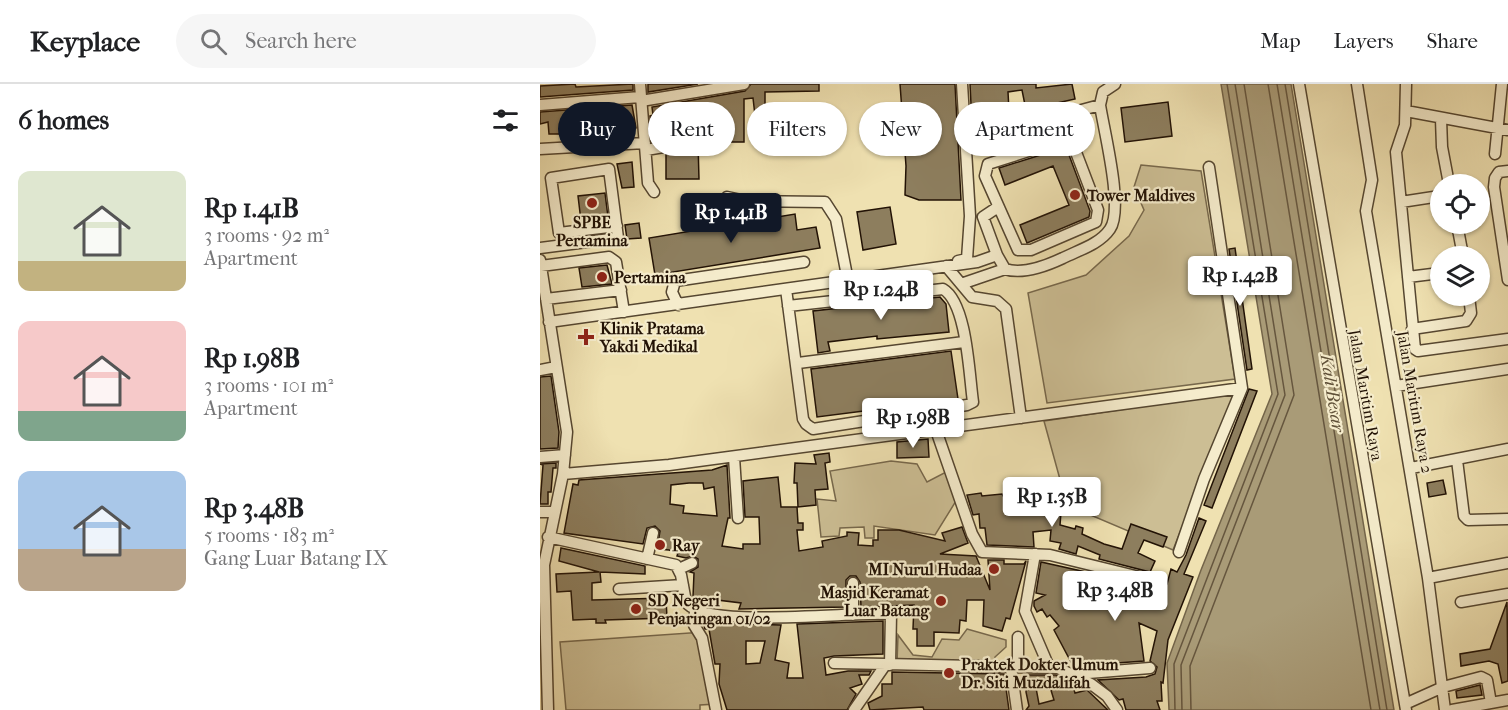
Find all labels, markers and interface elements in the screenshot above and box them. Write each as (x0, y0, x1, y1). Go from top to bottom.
search box (176, 14, 596, 68)
text: Keyplace (30, 25, 140, 58)
icon: search (197, 25, 230, 58)
text: Search here (245, 28, 357, 54)
text: Map (1260, 29, 1301, 53)
text: Layers (1334, 29, 1393, 53)
text: Share (1426, 29, 1478, 53)
chip: Buy (558, 102, 636, 156)
chip: Rent (648, 102, 735, 156)
chip: Filters (747, 102, 847, 156)
chip: New (859, 102, 942, 156)
chip: Apartment (954, 102, 1095, 156)
icon: filters (489, 104, 522, 137)
text: 6 homes (18, 105, 109, 136)
map controls (1430, 174, 1490, 306)
button: locate (1430, 174, 1490, 234)
place label: Tower Maldives (1086, 186, 1195, 205)
marker: Tower Maldives (1068, 188, 1082, 202)
text: Rp 1.41B (204, 193, 299, 224)
pin: Rp 1.41B (669, 193, 793, 244)
icon: home (66, 195, 138, 267)
marker: SPBE Pertamina (585, 196, 599, 210)
text: Rp 1.41B (694, 201, 768, 224)
place label: SPBE Pertamina (556, 213, 629, 250)
text: 3 rooms · 92 m² (204, 224, 329, 247)
button: layers (1430, 246, 1490, 306)
text: Apartment (204, 247, 298, 270)
pin: Rp 1.42B (1178, 256, 1302, 307)
text: Rp 1.42B (1202, 264, 1278, 287)
place label: Pertamina (614, 268, 687, 287)
marker: Pertamina (595, 270, 609, 284)
pin: Rp 1.24B (819, 270, 943, 321)
text: Rp 1.24B (843, 278, 919, 301)
place label: Klinik Pratama Yakdi Medikal (599, 319, 705, 356)
street label: Jalan Maritim Raya (1345, 326, 1387, 463)
street label: Jalan Maritim Raya 2 (1393, 327, 1437, 475)
marker: Klinik Pratama Yakdi Medikal (577, 328, 595, 346)
text: Rp 1.98B (204, 343, 300, 374)
icon: home (66, 345, 138, 417)
water label: Kali Besar (1315, 351, 1349, 435)
text: 3 rooms · 101 m² (204, 374, 333, 397)
text: Apartment (204, 397, 298, 420)
pin: Rp 1.98B (851, 398, 975, 449)
text: Rp 1.98B (876, 406, 950, 429)
pin: Rp 1.35B (990, 477, 1114, 528)
text: Rp 1.35B (1017, 485, 1087, 508)
text: Rp 3.48B (204, 493, 304, 524)
icon: home (66, 495, 138, 567)
text: 5 rooms · 183 m² (204, 524, 334, 547)
place label: Ray (672, 536, 701, 556)
marker: Ray (653, 538, 667, 552)
text: Gang Luar Batang IX (204, 547, 388, 570)
place label: MI Nurul Hudaa (867, 560, 983, 579)
marker: MI Nurul Hudaa (987, 562, 1001, 576)
pin: Rp 3.48B (1053, 571, 1177, 622)
text: Rp 3.48B (1076, 579, 1154, 602)
place label: Masjid Keramat Luar Batang (819, 583, 929, 621)
place label: SD Negeri Penjaringan 01/02 (648, 591, 771, 629)
marker: Masjid Keramat Luar Batang (934, 594, 948, 608)
marker: SD Negeri Penjaringan 01/02 (629, 602, 643, 616)
place label: Praktek Dokter Umum Dr. Siti Muzdalifah (961, 655, 1119, 692)
marker: Praktek Dokter Umum Dr. Siti Muzdalifah (942, 666, 956, 680)

